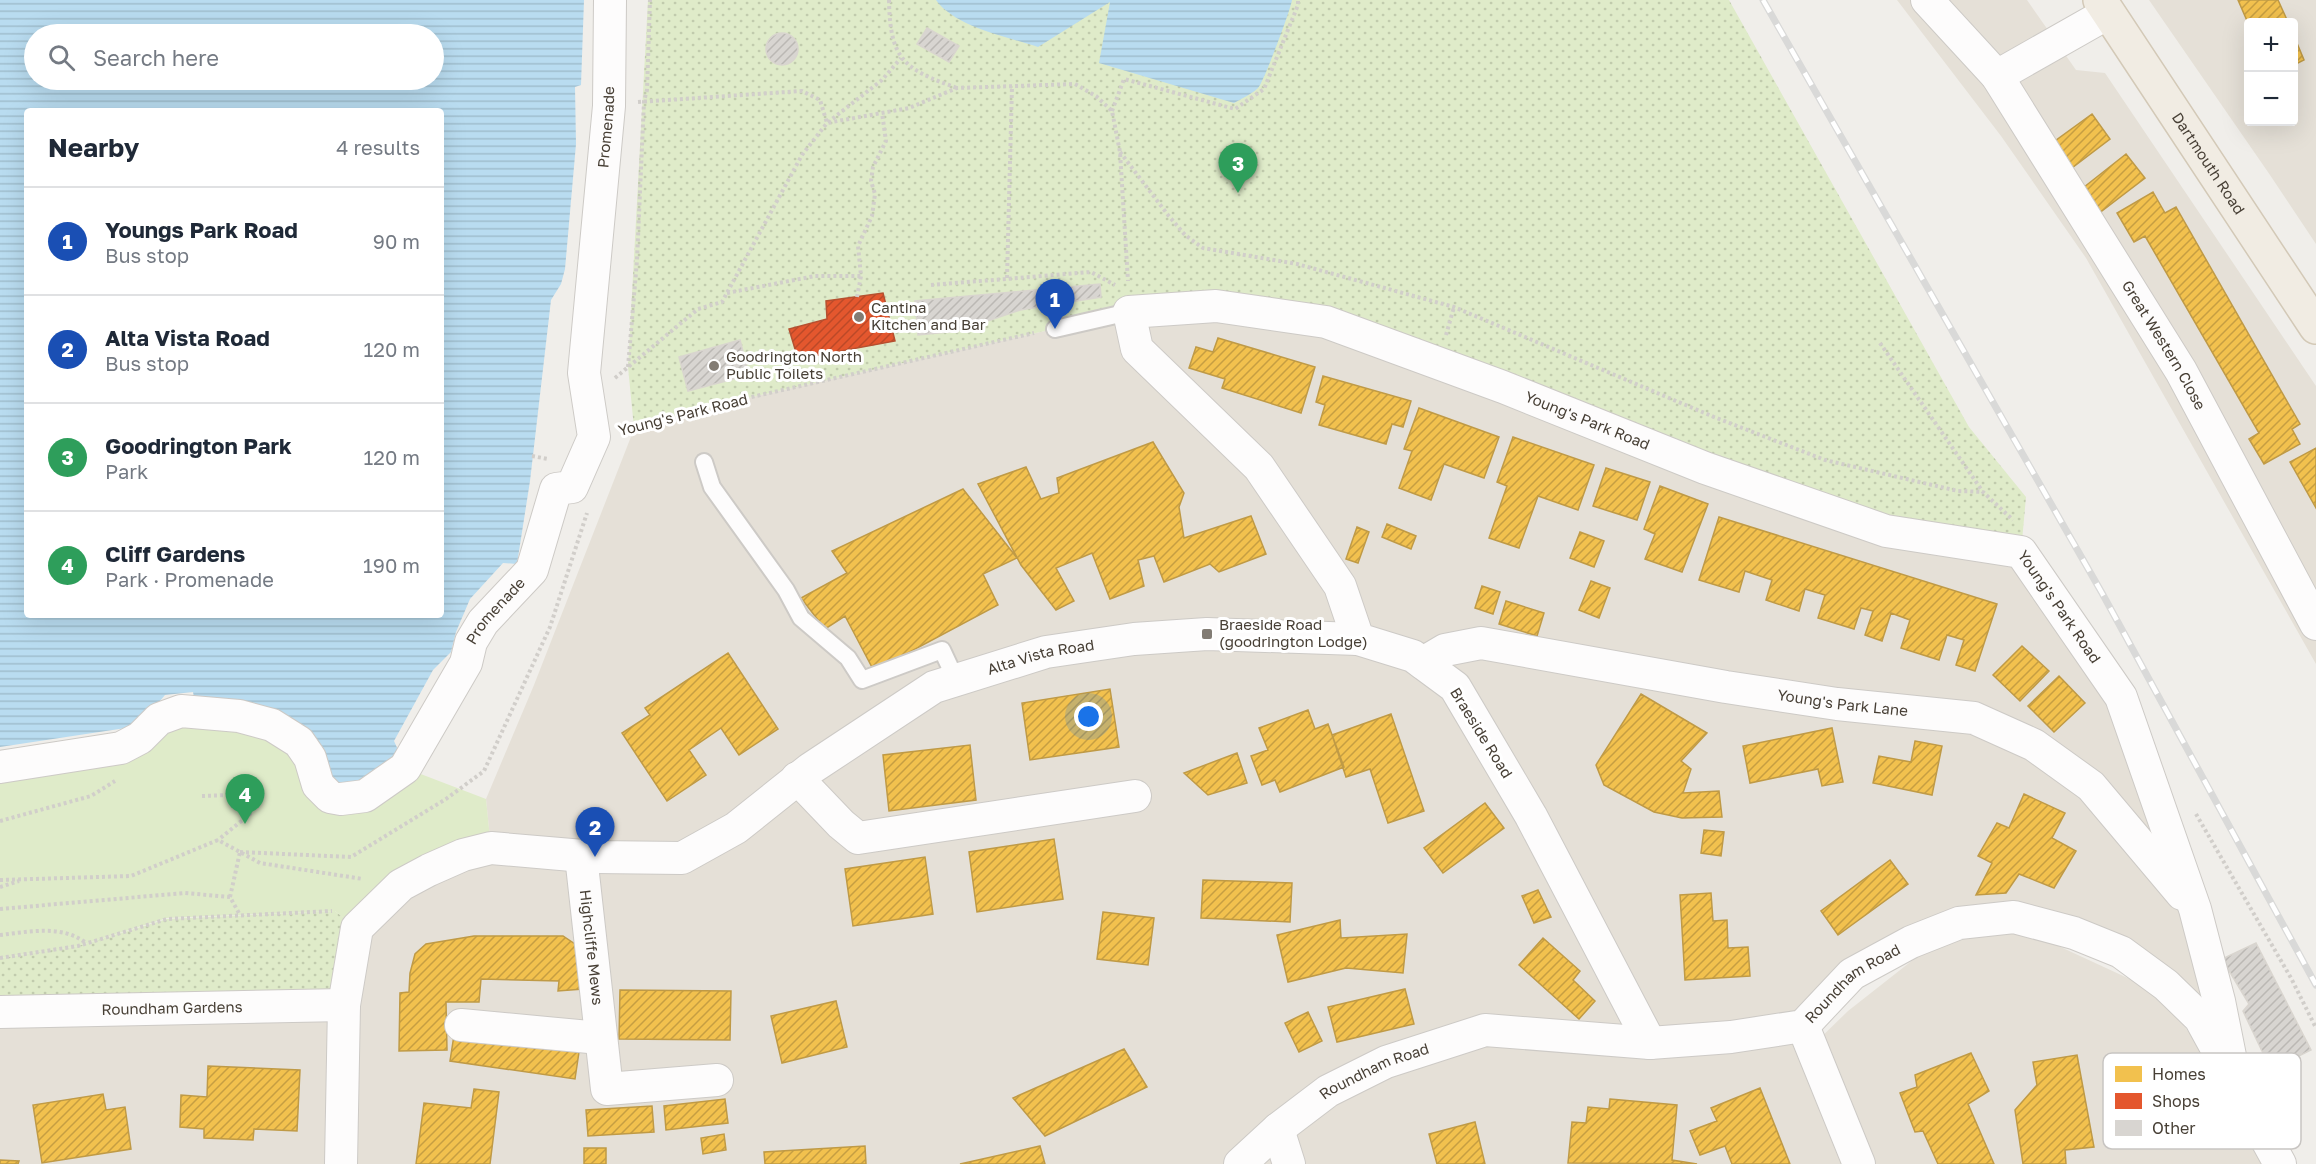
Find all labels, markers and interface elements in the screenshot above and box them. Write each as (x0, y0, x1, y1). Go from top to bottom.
map controls (2244, 18, 2298, 126)
button: + (2244, 18, 2298, 72)
search box (24, 24, 444, 90)
icon: search (45, 41, 78, 74)
text: Search here (93, 44, 219, 71)
button: − (2244, 72, 2298, 126)
street label: Promenade (593, 86, 617, 169)
street label: Dartmouth Road (2169, 109, 2249, 217)
text: Nearby (48, 132, 139, 163)
text: 4 results (336, 135, 420, 159)
pin: 3 (1218, 144, 1258, 193)
text: Youngs Park Road (105, 216, 298, 243)
text: 1 (62, 229, 73, 253)
text: 90 m (373, 229, 420, 253)
text: Bus stop (105, 243, 189, 267)
street label: Great Western Close (2119, 277, 2210, 413)
pin: 1 (1036, 280, 1074, 329)
place label: Cantina Kitchen and Bar (871, 298, 986, 333)
marker: Cantina Kitchen and Bar (852, 310, 866, 324)
text: Alta Vista Road (105, 324, 270, 351)
text: 2 (61, 337, 74, 361)
text: 120 m (364, 337, 420, 361)
place label: Goodrington North Public Toilets (726, 347, 862, 382)
text: Bus stop (105, 351, 189, 375)
marker: Goodrington North Public Toilets (707, 359, 721, 373)
street label: Young's Park Road (1523, 387, 1653, 453)
street label: Young's Park Road (616, 389, 749, 439)
text: Goodrington Park (105, 432, 292, 459)
text: 3 (61, 445, 74, 469)
text: 120 m (364, 445, 420, 469)
text: Park (105, 459, 148, 483)
text: Cliff Gardens (105, 540, 245, 567)
street label: Young's Park Road (2015, 547, 2105, 666)
text: 4 (61, 553, 74, 577)
text: 190 m (363, 553, 420, 577)
text: Park · Promenade (105, 567, 274, 591)
street label: Promenade (462, 573, 528, 647)
place label: Braeside Road (goodrington Lodge) (1219, 615, 1368, 650)
marker: Braeside Road (goodrington Lodge) (1200, 627, 1214, 641)
street label: Alta Vista Road (985, 635, 1095, 678)
street label: Braeside Road (1447, 684, 1517, 781)
street label: Young's Park Lane (1776, 685, 1909, 719)
your location (1074, 702, 1103, 731)
pin: 4 (226, 774, 264, 824)
pin: 2 (576, 808, 614, 857)
street label: Highcliffe Mews (577, 889, 608, 1006)
street label: Roundham Road (1801, 940, 1903, 1026)
street label: Roundham Gardens (101, 997, 243, 1018)
street label: Roundham Road (1315, 1039, 1431, 1103)
legend (2103, 1053, 2301, 1149)
text: Homes (2152, 1064, 2206, 1084)
text: Shops (2152, 1091, 2200, 1111)
text: Other (2152, 1118, 2196, 1138)

